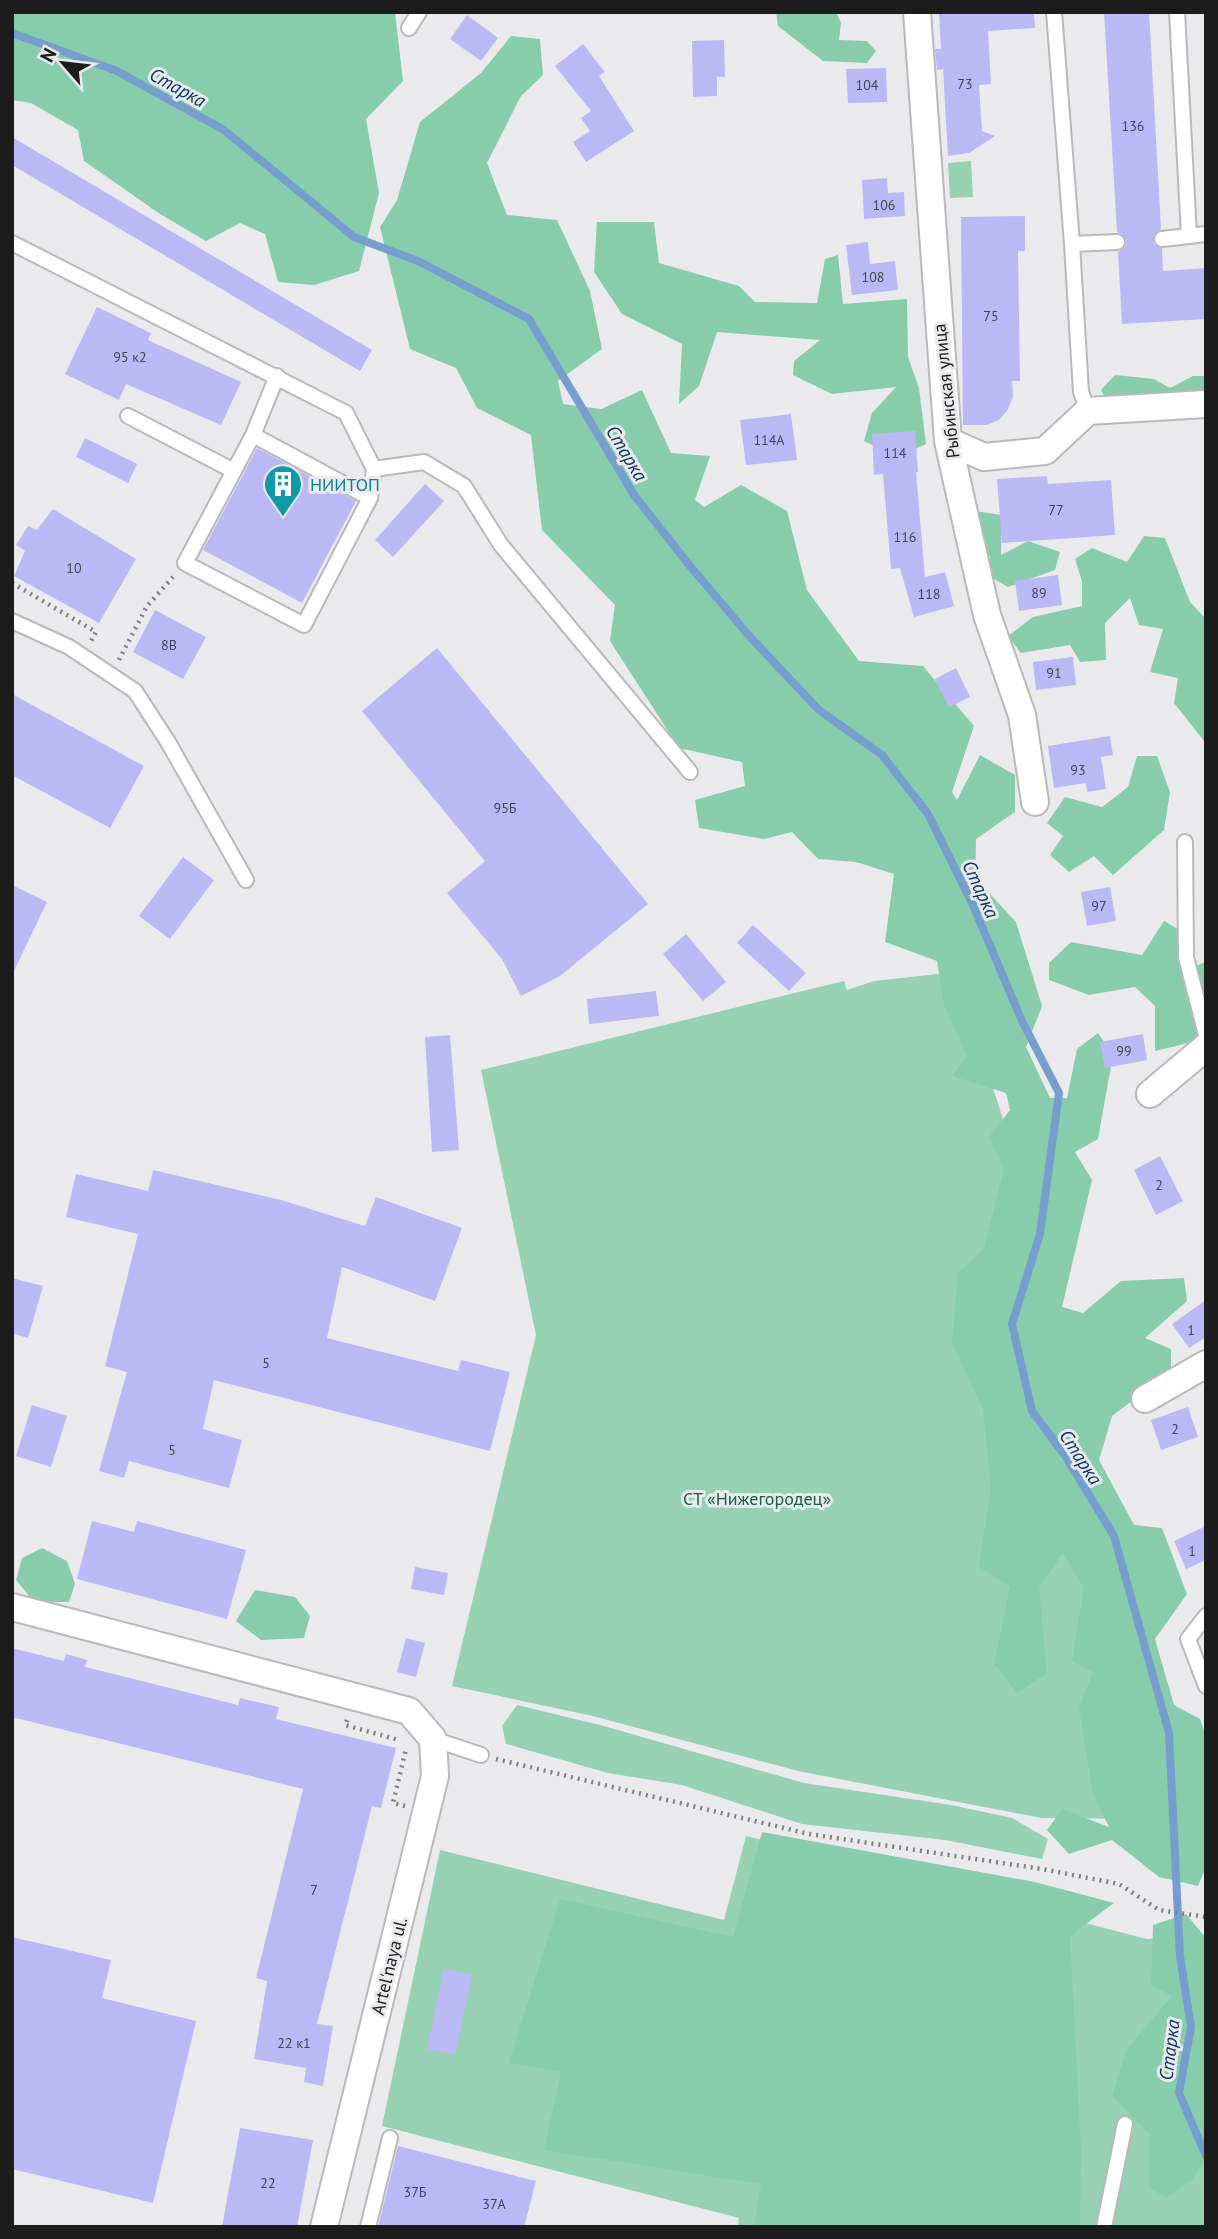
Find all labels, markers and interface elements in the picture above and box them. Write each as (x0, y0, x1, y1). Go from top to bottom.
north arrow (28, 28, 98, 98)
text: N (34, 44, 62, 66)
water label: Старка (146, 62, 211, 113)
house number: 73 (957, 75, 973, 93)
house number: 104 (856, 76, 879, 94)
house number: 136 (1122, 117, 1144, 135)
house number: 106 (873, 196, 895, 214)
house number: 108 (862, 268, 884, 286)
house number: 75 (983, 307, 999, 325)
street label: Рыбинская улица (927, 322, 965, 460)
house number: 95 к2 (113, 348, 147, 366)
water label: Старка (601, 421, 653, 486)
house number: 114А (753, 431, 785, 449)
house number: 114 (884, 444, 907, 462)
building icon: НИИТОП (262, 463, 304, 518)
place label: НИИТОП (310, 473, 380, 496)
house number: 77 (1048, 501, 1064, 519)
house number: 116 (894, 528, 916, 546)
house number: 10 (66, 559, 82, 577)
house number: 89 (1031, 584, 1047, 602)
house number: 118 (918, 585, 940, 603)
house number: 8В (161, 636, 177, 654)
house number: 91 (1046, 664, 1062, 682)
house number: 93 (1070, 761, 1086, 779)
house number: 95Б (494, 799, 517, 817)
water label: Старка (957, 856, 1005, 922)
house number: 97 (1091, 897, 1107, 915)
house number: 99 (1116, 1042, 1132, 1060)
house number: 2 (1155, 1176, 1163, 1194)
house number: 1 (1187, 1321, 1195, 1339)
house number: 5 (262, 1354, 270, 1372)
house number: 2 (1171, 1420, 1179, 1438)
water label: Старка (1054, 1425, 1108, 1490)
house number: 5 (168, 1441, 176, 1459)
park label: СТ «Нижегородец» (683, 1487, 831, 1510)
house number: 1 (1188, 1542, 1196, 1560)
house number: 7 (310, 1881, 318, 1899)
street label: Artel'naya ul. (366, 1915, 412, 2017)
water label: Старка (1153, 2018, 1185, 2082)
house number: 22 к1 (277, 2034, 311, 2052)
house number: 22 (260, 2174, 276, 2192)
house number: 37Б (404, 2183, 427, 2201)
house number: 37А (482, 2195, 507, 2213)

